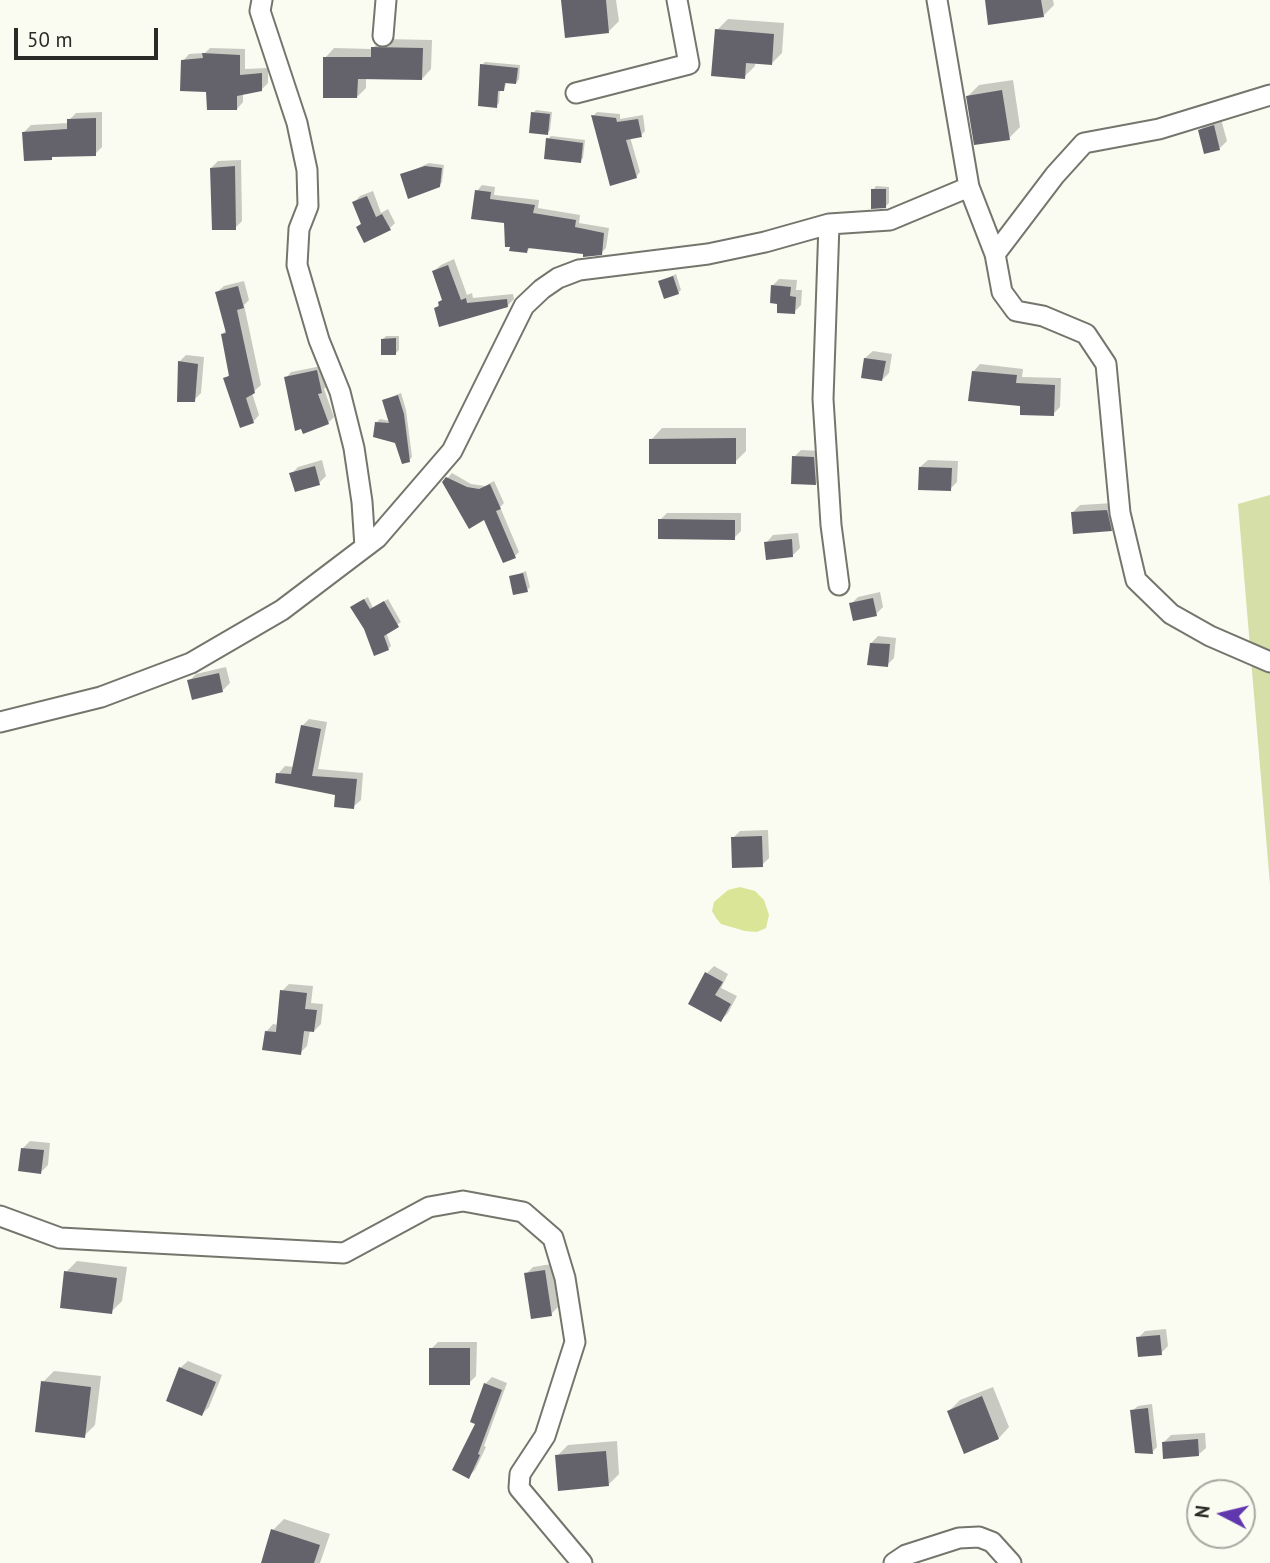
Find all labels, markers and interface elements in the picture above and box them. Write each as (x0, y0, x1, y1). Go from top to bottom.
scale bar (18, 14, 161, 58)
text: 50 m (27, 26, 73, 53)
north arrow (1186, 1479, 1256, 1549)
text: N (1189, 1504, 1215, 1519)

